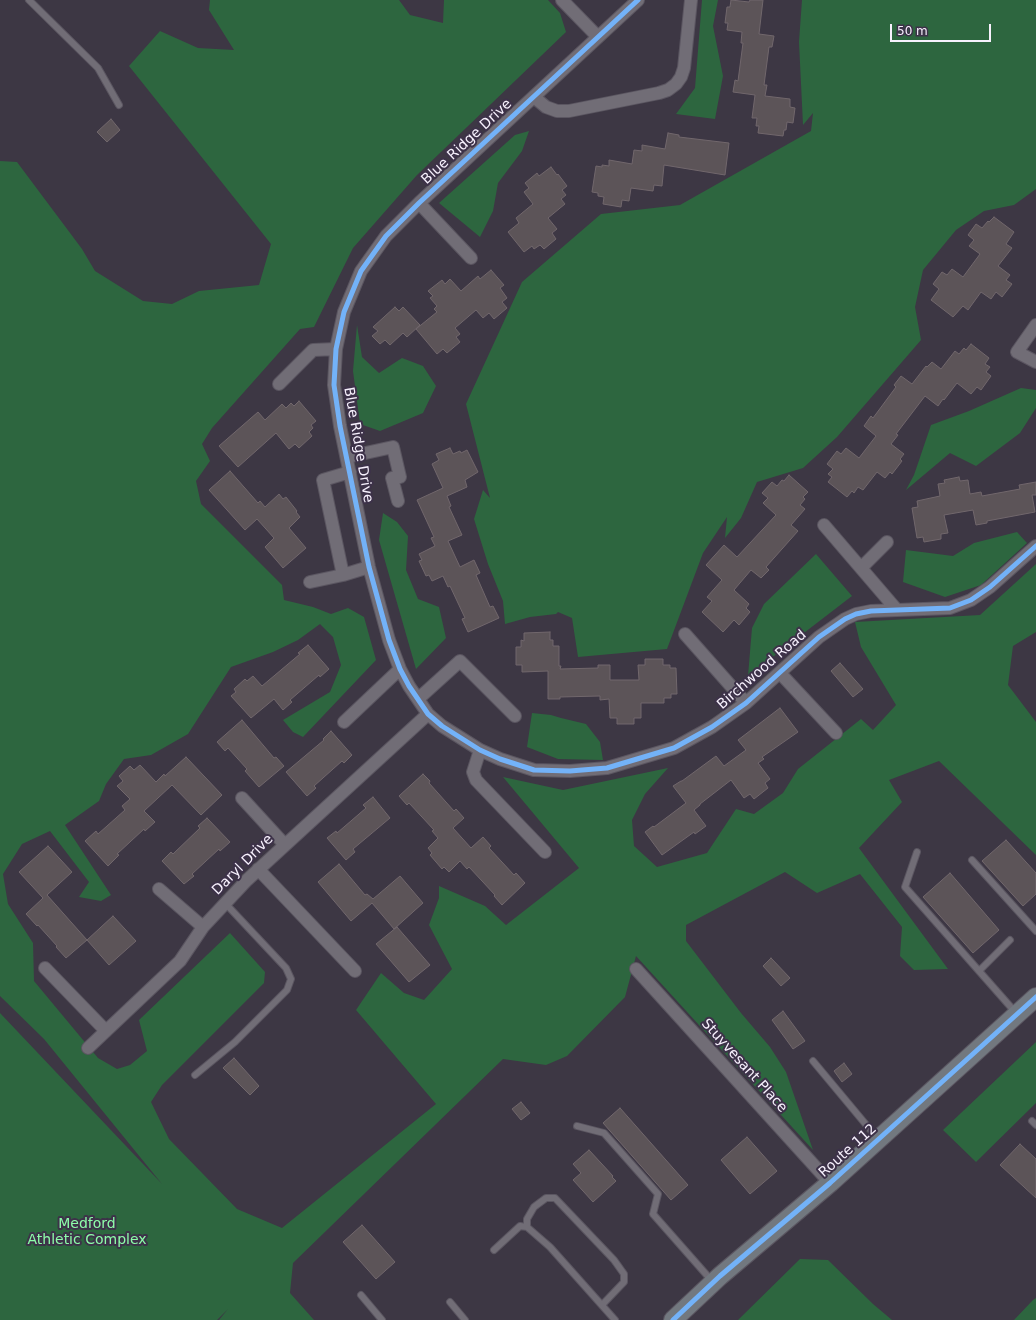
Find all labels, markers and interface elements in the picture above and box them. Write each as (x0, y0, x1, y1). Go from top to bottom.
scale bar (892, 16, 993, 42)
text: 50 m (897, 24, 928, 38)
street label: Blue Ridge Drive (418, 96, 516, 188)
street label: Blue Ridge Drive (340, 386, 376, 504)
street label: Birchwood Road (714, 627, 810, 713)
street label: Daryl Drive (209, 831, 277, 899)
street label: Stuyvesant Place (697, 1016, 791, 1116)
street label: Route 112 (816, 1121, 880, 1181)
park label: Medford Athletic Complex (27, 1216, 147, 1248)

